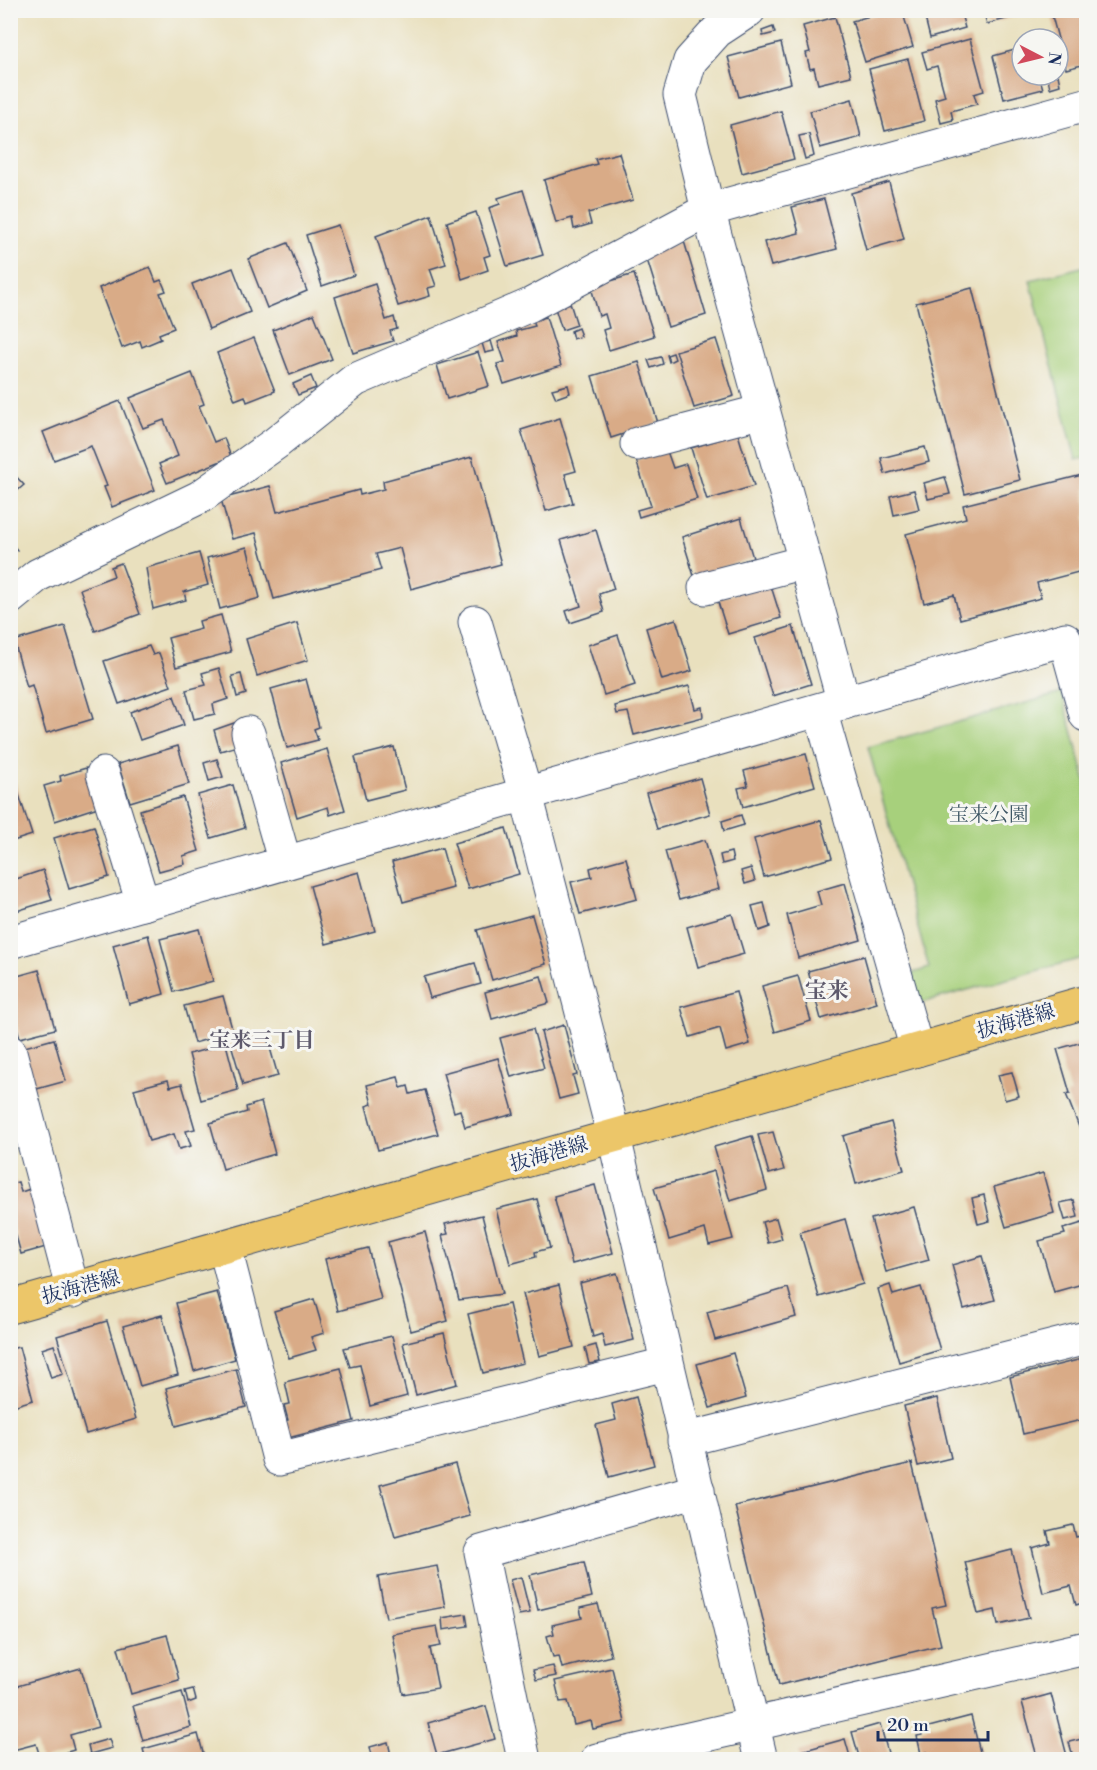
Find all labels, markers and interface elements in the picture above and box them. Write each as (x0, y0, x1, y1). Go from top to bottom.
north arrow (1010, 27, 1070, 87)
text: N (1043, 51, 1065, 67)
park label: 宝来公園 (949, 803, 1029, 828)
district label: 宝来 (805, 978, 849, 1005)
street label: 抜海港線 (974, 999, 1058, 1045)
district label: 宝来三丁目 (210, 1028, 315, 1054)
street label: 抜海港線 (507, 1132, 591, 1178)
street label: 抜海港線 (39, 1266, 123, 1310)
scale bar (878, 1704, 988, 1742)
text: 20 m (887, 1714, 929, 1737)

